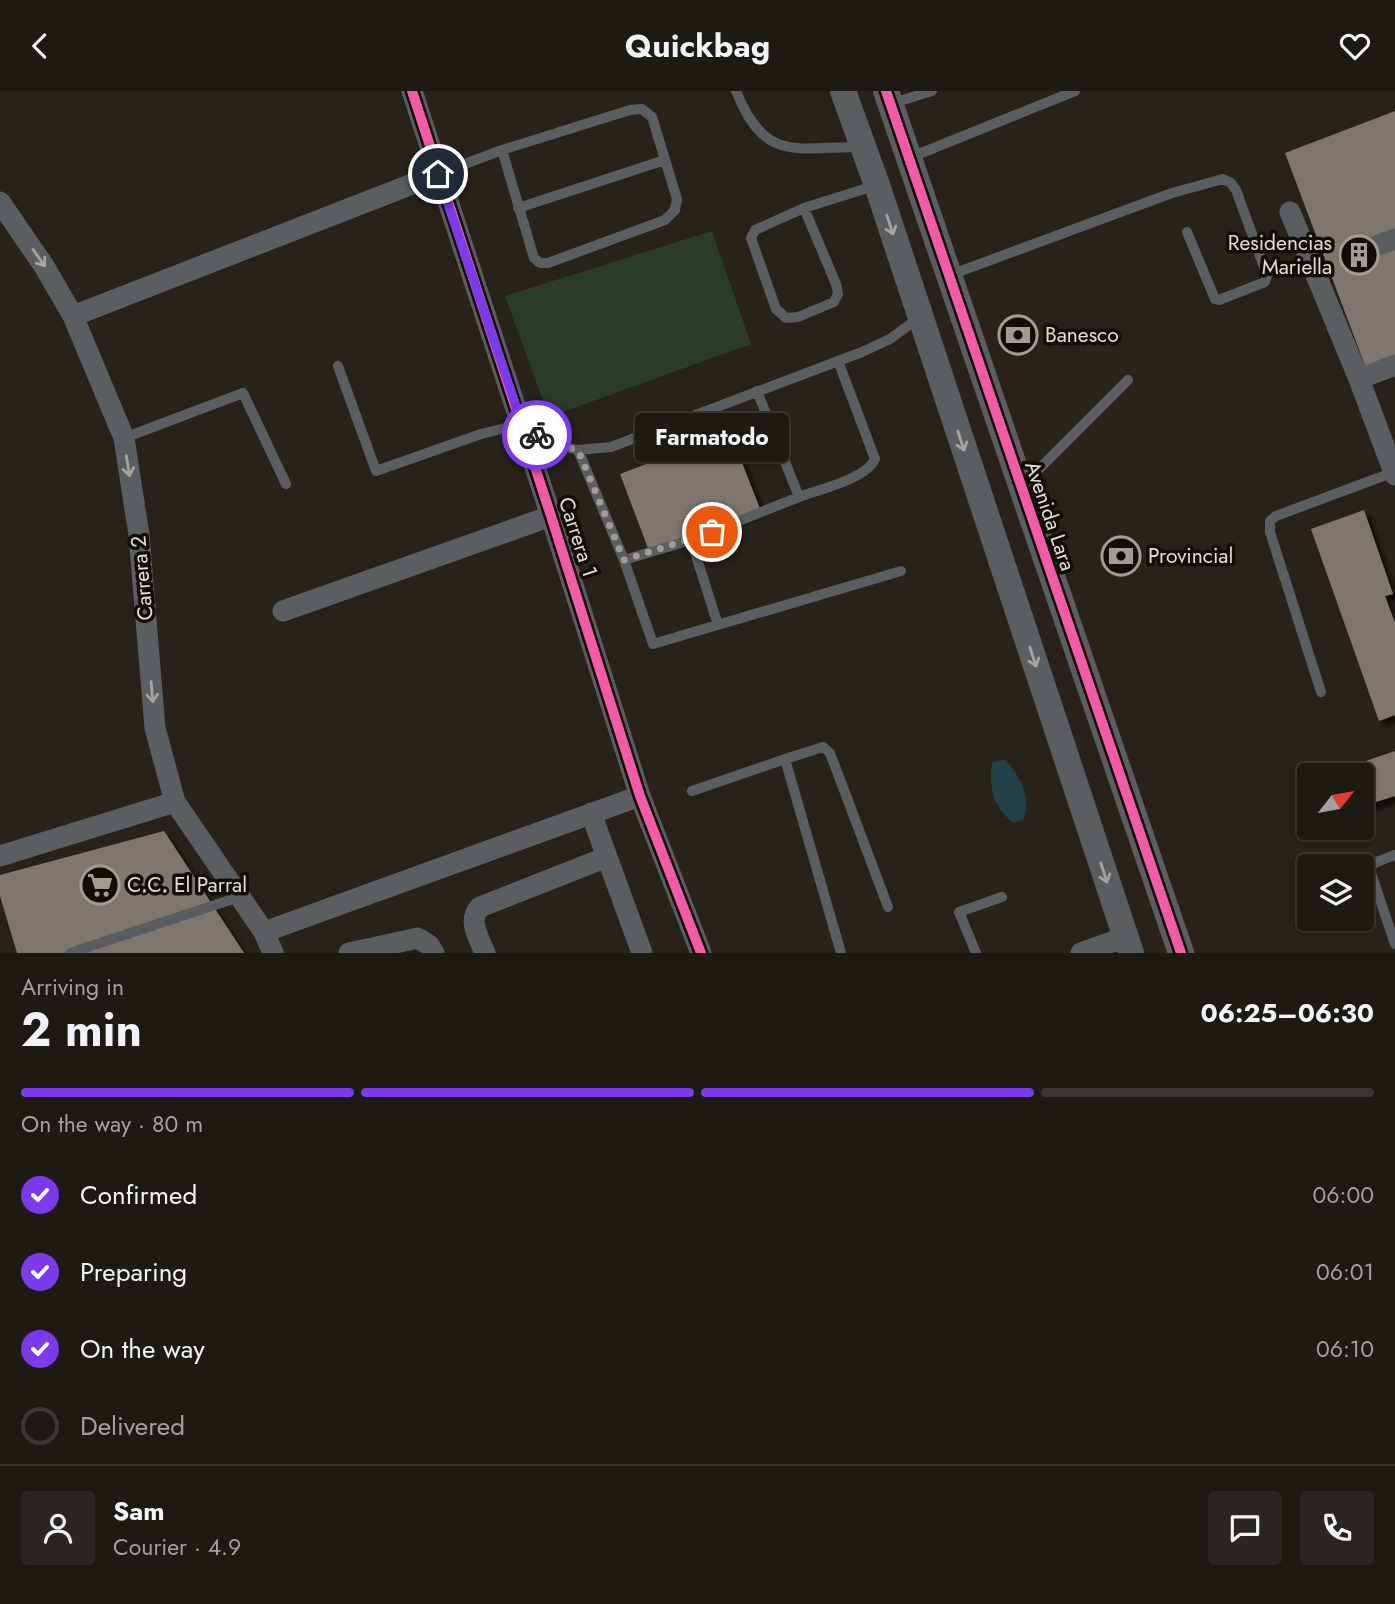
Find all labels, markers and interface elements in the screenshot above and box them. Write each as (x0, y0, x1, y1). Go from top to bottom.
text: Quickbag (625, 23, 770, 69)
icon: back (21, 27, 59, 65)
icon: heart (1336, 27, 1374, 65)
pin (408, 144, 468, 204)
icon: home (419, 155, 457, 193)
one-way arrow (885, 213, 897, 235)
place label: Residencias Mariella (1228, 228, 1332, 282)
building icon: Residencias Mariella (1338, 234, 1380, 276)
one-way arrow (32, 248, 46, 268)
bank icon: Banesco (997, 314, 1039, 356)
place label: Banesco (1045, 320, 1119, 350)
courier (502, 400, 572, 470)
callout: Farmatodo (635, 413, 789, 462)
icon: bike (518, 416, 556, 454)
text: Farmatodo (655, 420, 769, 454)
one-way arrow (956, 429, 968, 451)
one-way arrow (122, 454, 135, 477)
street label: Avenida Lara (1017, 457, 1083, 575)
street label: Carrera 1 (551, 493, 605, 581)
pin (682, 502, 742, 562)
icon: bag (693, 513, 731, 551)
street label: Carrera 2 (123, 534, 161, 622)
bank icon: Provincial (1100, 535, 1142, 577)
place label: Provincial (1148, 541, 1233, 571)
one-way arrow (1028, 645, 1040, 667)
one-way arrow (146, 680, 159, 703)
north arrow (1297, 763, 1374, 840)
map controls (1297, 763, 1374, 931)
button: layers (1297, 854, 1374, 931)
one-way arrow (1099, 861, 1111, 883)
supermarket icon: C.C. El Parral (79, 864, 121, 906)
place label: C.C. El Parral (127, 870, 247, 900)
text: Arriving in (21, 970, 124, 1004)
text: 06:25–06:30 (1200, 994, 1374, 1032)
text: 2 min (21, 997, 142, 1063)
text: On the way · 80 m (21, 1107, 203, 1141)
icon: check (21, 1176, 59, 1214)
text: Confirmed (80, 1176, 197, 1214)
text: 06:00 (1312, 1178, 1374, 1212)
icon: check (21, 1253, 59, 1291)
text: Preparing (80, 1253, 187, 1291)
text: 06:01 (1316, 1255, 1374, 1289)
icon: check (21, 1330, 59, 1368)
text: On the way (80, 1330, 205, 1368)
text: 06:10 (1316, 1332, 1374, 1366)
text: Delivered (80, 1407, 185, 1445)
button: person (21, 1491, 95, 1565)
button: chat (1208, 1491, 1282, 1565)
button: phone (1300, 1491, 1374, 1565)
text: Sam (113, 1492, 165, 1530)
text: Courier · 4.9 (113, 1530, 241, 1564)

